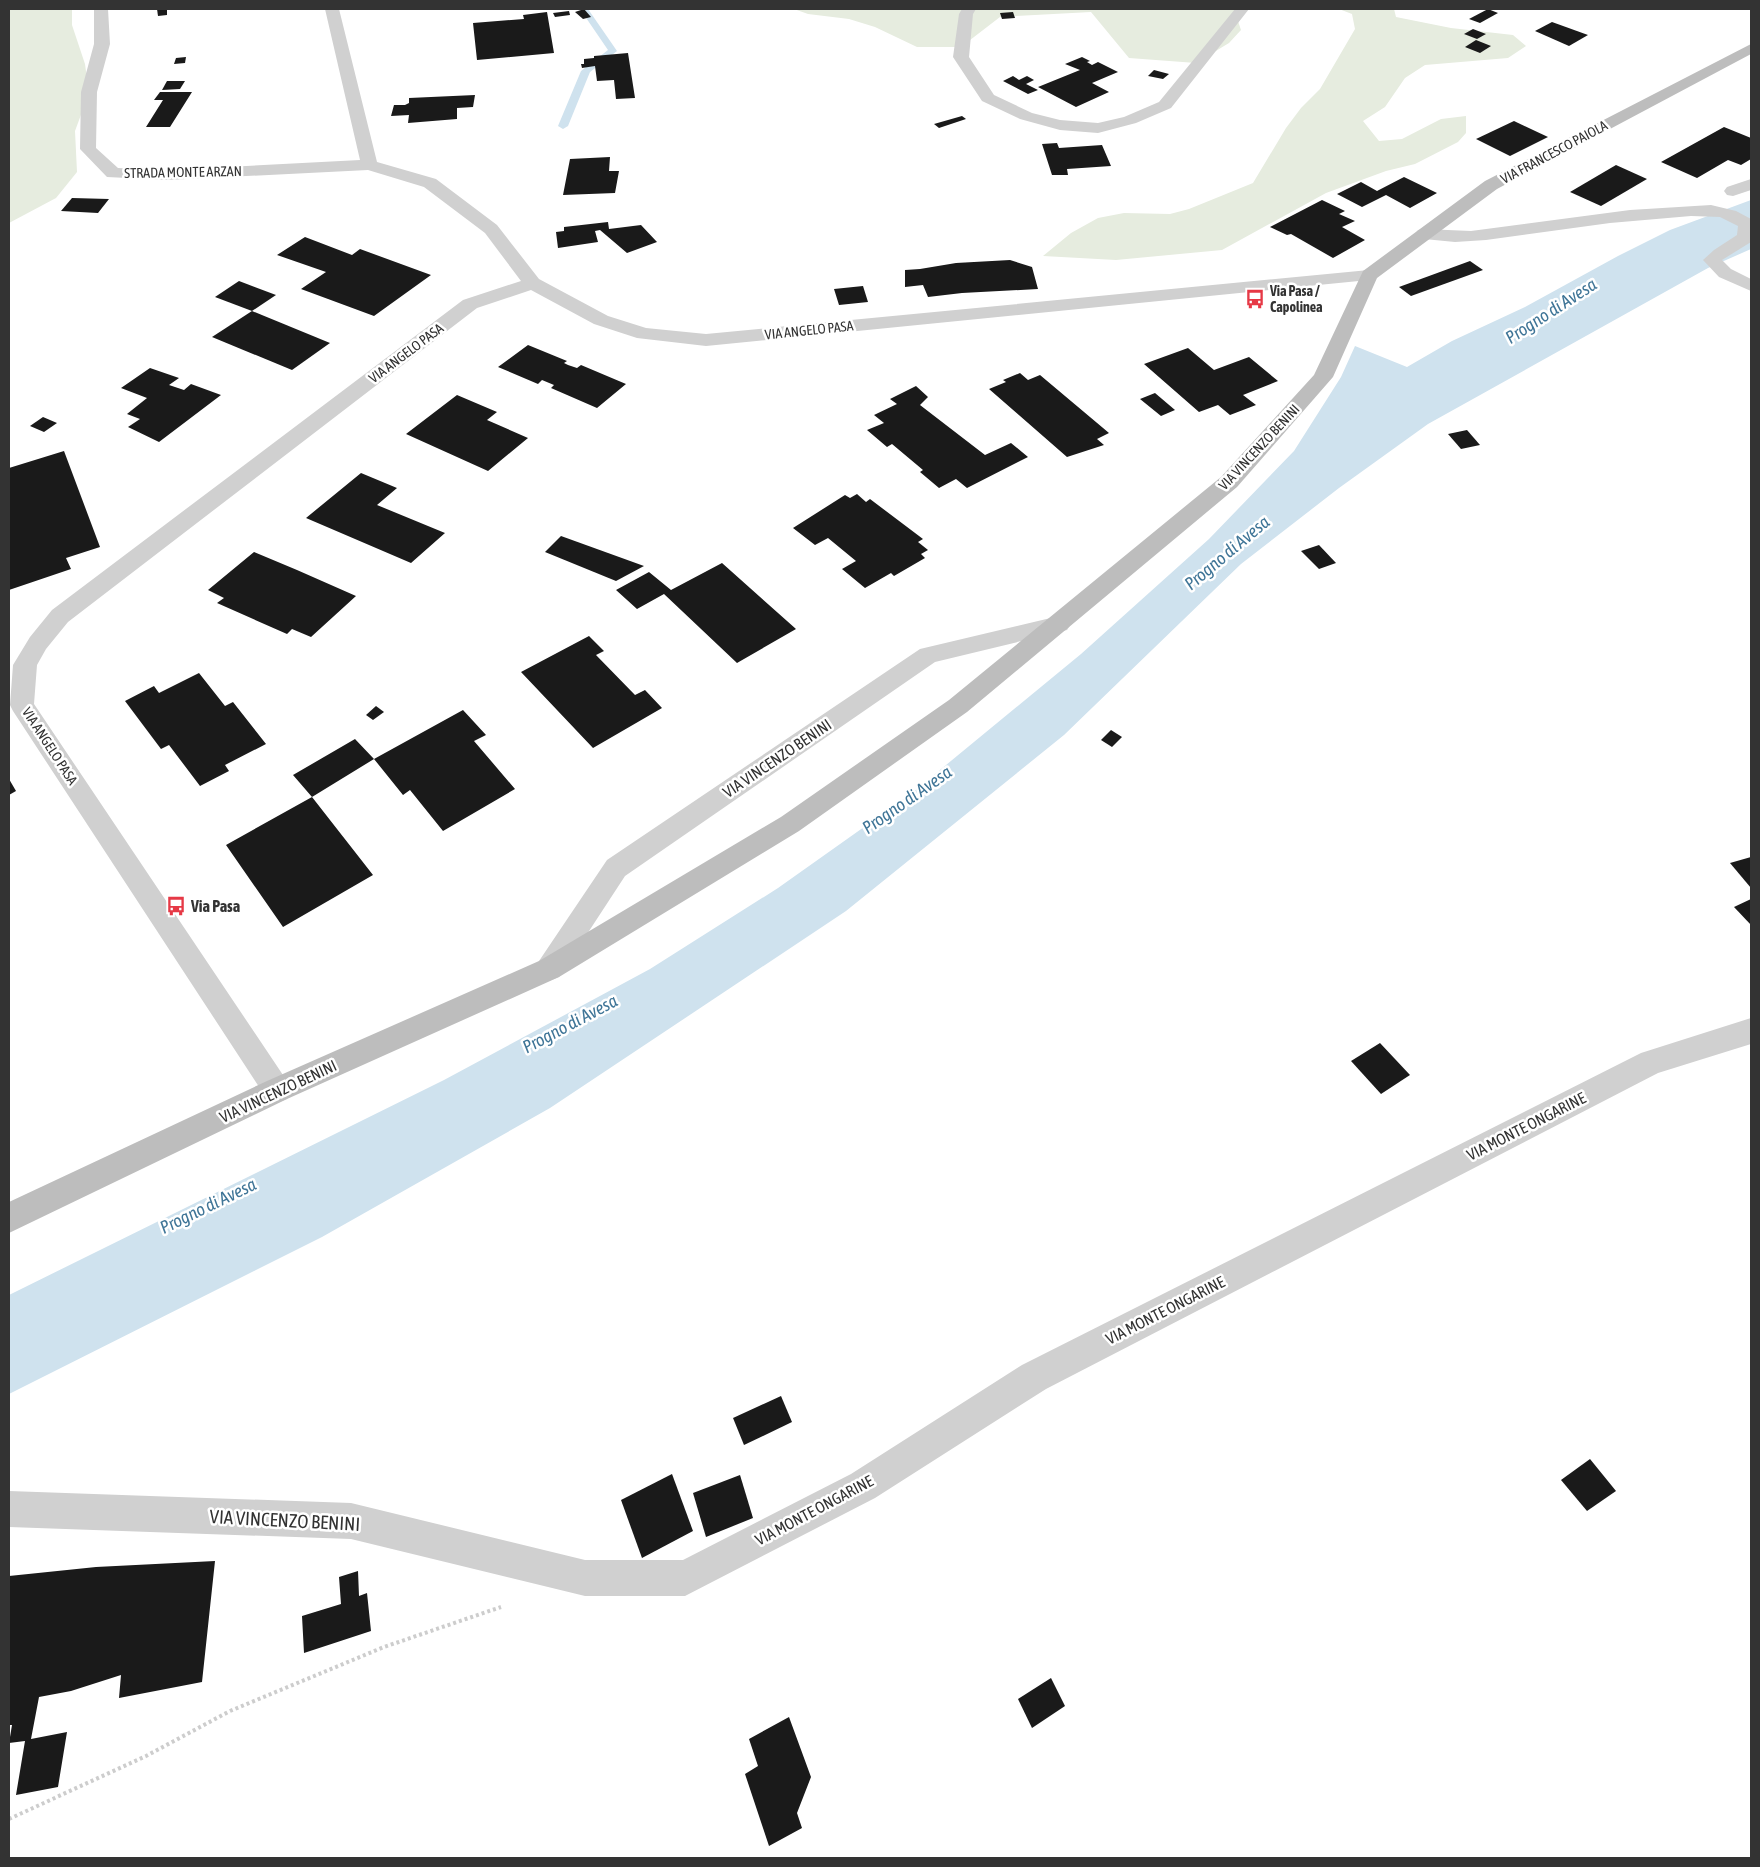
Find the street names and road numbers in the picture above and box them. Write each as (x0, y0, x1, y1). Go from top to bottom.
street label: VIA FRANCESCO PAIOLA (1498, 117, 1610, 187)
street label: STRADA MONTE ARZAN (124, 163, 242, 181)
street label: VIA ANGELO PASA (764, 317, 854, 343)
street label: VIA ANGELO PASA (366, 320, 446, 386)
street label: VIA VINCENZO BENINI (1215, 401, 1303, 493)
street label: VIA ANGELO PASA (19, 704, 81, 788)
street label: VIA VINCENZO BENINI (719, 715, 835, 801)
street label: VIA VINCENZO BENINI (217, 1056, 339, 1126)
street label: VIA MONTE ONGARINE (1464, 1088, 1589, 1164)
street label: VIA MONTE ONGARINE (1103, 1272, 1228, 1348)
street label: VIA MONTE ONGARINE (752, 1471, 876, 1549)
street label: VIA VINCENZO BENINI (209, 1505, 361, 1535)

